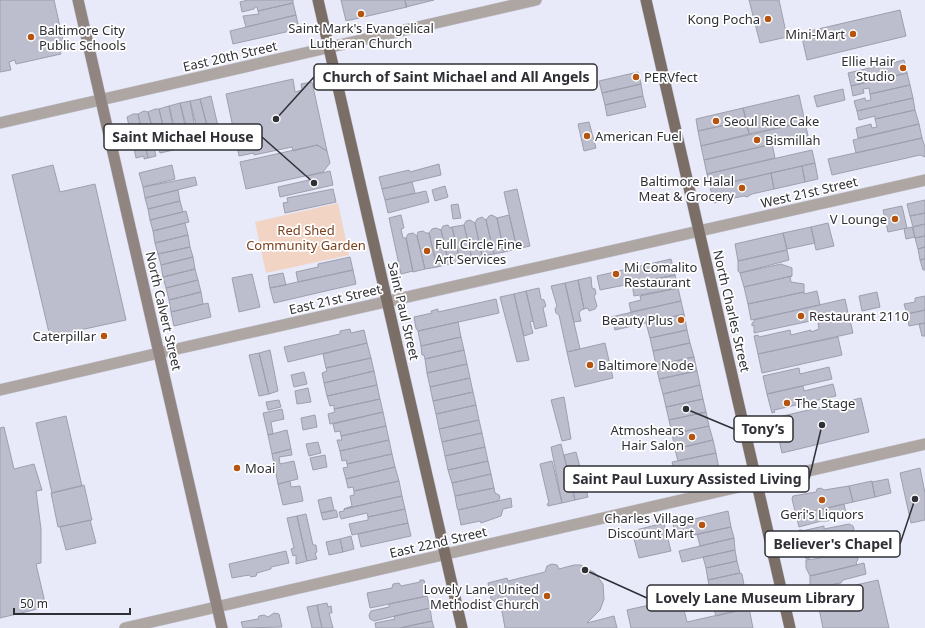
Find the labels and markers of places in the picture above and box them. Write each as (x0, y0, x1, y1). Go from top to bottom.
marker: Saint Mark's Evangelical Lutheran Church (356, 9, 366, 19)
place label: Kong Pocha (687, 10, 760, 28)
marker: Kong Pocha (763, 14, 773, 24)
place label: Saint Mark's Evangelical Lutheran Church (288, 19, 434, 52)
place label: Baltimore City Public Schools (39, 21, 126, 54)
place label: Mini-Mart (785, 25, 845, 43)
marker: Mini-Mart (848, 29, 858, 39)
marker: Baltimore City Public Schools (26, 32, 36, 42)
place label: Ellie Hair Studio (841, 52, 896, 85)
marker: Ellie Hair Studio (898, 63, 908, 73)
callout: Church of Saint Michael and All Angels (314, 64, 597, 90)
place label: PERVfect (644, 68, 698, 86)
marker: PERVfect (631, 72, 641, 82)
place label: Seoul Rice Cake (724, 112, 819, 130)
marker: Seoul Rice Cake (711, 116, 721, 126)
callout: Saint Michael House (104, 124, 262, 150)
place label: American Fuel (595, 127, 682, 145)
marker: American Fuel (582, 131, 592, 141)
place label: Bismillah (765, 131, 821, 149)
marker: Bismillah (752, 135, 762, 145)
place label: Baltimore Halal Meat & Grocery (639, 172, 734, 205)
marker: Baltimore Halal Meat & Grocery (737, 183, 747, 193)
place label: V Lounge (830, 210, 887, 228)
marker: V Lounge (890, 214, 900, 224)
place label: Full Circle Fine Art Services (435, 235, 522, 268)
marker: Full Circle Fine Art Services (422, 246, 432, 256)
place label: Mi Comalito Restaurant (624, 258, 697, 291)
marker: Mi Comalito Restaurant (611, 269, 621, 279)
place label: Restaurant 2110 (809, 307, 909, 325)
place label: Beauty Plus (602, 311, 673, 329)
marker: Restaurant 2110 (796, 311, 806, 321)
marker: Beauty Plus (676, 315, 686, 325)
place label: Caterpillar (32, 327, 97, 345)
marker: Caterpillar (99, 331, 109, 341)
place label: Baltimore Node (598, 356, 694, 374)
marker: Baltimore Node (585, 360, 595, 370)
place label: The Stage (795, 394, 855, 412)
marker: The Stage (782, 398, 792, 408)
callout: Tony’s (734, 416, 793, 442)
place label: Atmoshears Hair Salon (610, 421, 684, 454)
marker: Atmoshears Hair Salon (687, 432, 697, 442)
place label: Moai (245, 459, 275, 477)
marker: Moai (232, 463, 242, 473)
callout: Saint Paul Luxury Assisted Living (564, 466, 809, 492)
marker: Geri's Liquors (817, 495, 827, 505)
place label: Geri's Liquors (780, 505, 864, 523)
place label: Charles Village Discount Mart (604, 509, 694, 542)
marker: Charles Village Discount Mart (697, 520, 707, 530)
callout: Believer's Chapel (765, 531, 900, 557)
place label: Lovely Lane United Methodist Church (424, 580, 539, 613)
callout: Lovely Lane Museum Library (647, 585, 863, 611)
marker: Lovely Lane United Methodist Church (542, 591, 552, 601)

